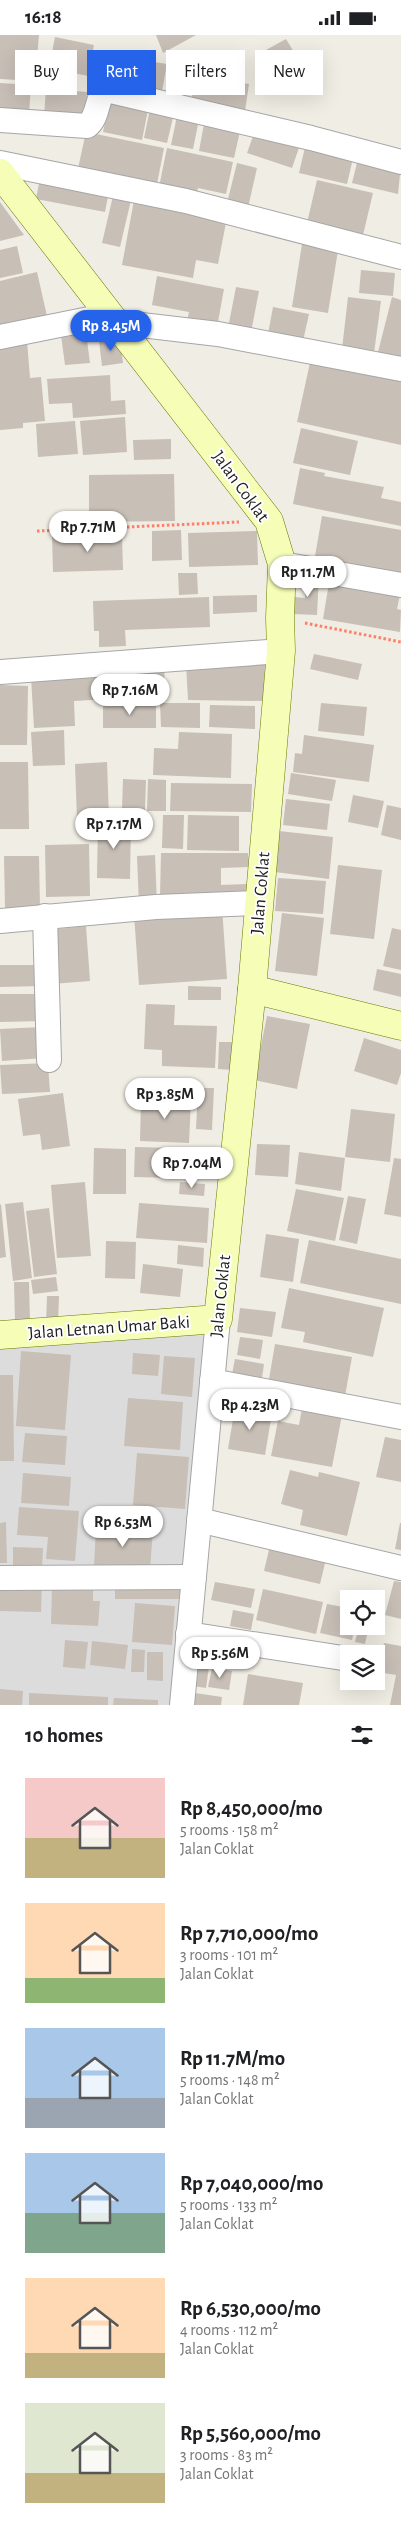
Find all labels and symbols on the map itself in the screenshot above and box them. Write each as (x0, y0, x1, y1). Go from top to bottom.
pin: Rp 8.45M (59, 309, 163, 352)
street label: Jalan Coklat (209, 448, 272, 526)
pin: Rp 7.71M (36, 511, 140, 553)
pin: Rp 11.7M (256, 555, 360, 598)
pin: Rp 7.16M (78, 673, 182, 716)
pin: Rp 7.17M (62, 807, 166, 850)
street label: Jalan Coklat (248, 851, 274, 935)
pin: Rp 3.85M (113, 1077, 217, 1120)
pin: Rp 7.04M (140, 1147, 244, 1189)
street label: Jalan Coklat (208, 1254, 234, 1338)
street label: Jalan Letnan Umar Baki (28, 1313, 191, 1343)
pin: Rp 4.23M (198, 1389, 302, 1431)
pin: Rp 6.53M (71, 1505, 175, 1548)
pin: Rp 5.56M (168, 1637, 272, 1679)

